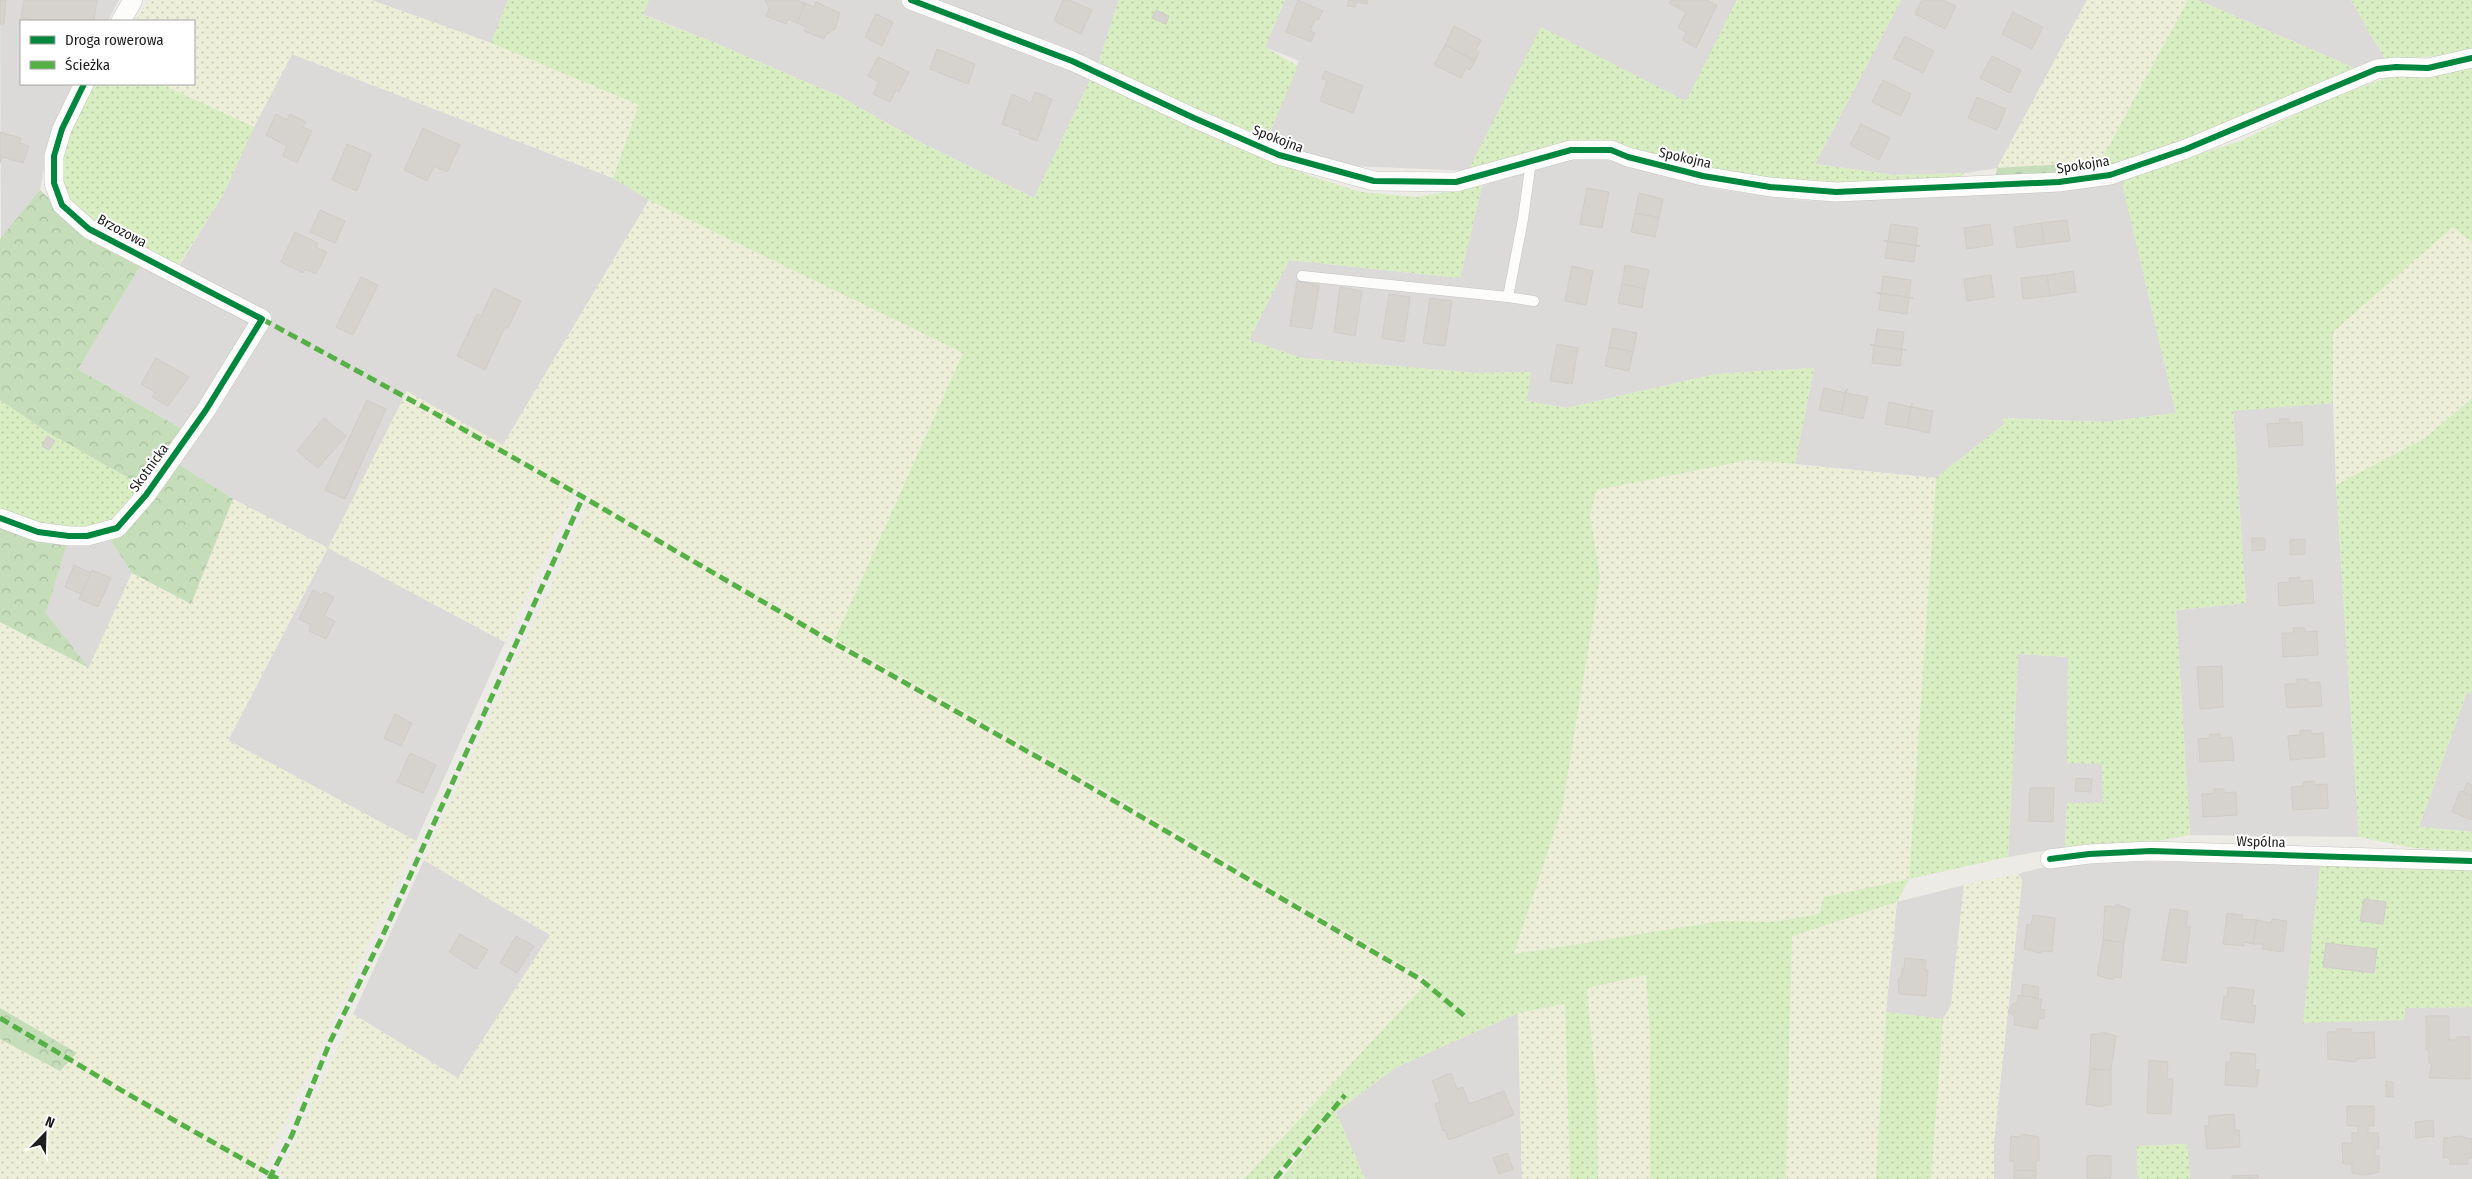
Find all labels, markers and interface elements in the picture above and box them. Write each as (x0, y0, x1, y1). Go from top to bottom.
legend (20, 20, 195, 85)
text: Droga rowerowa (65, 31, 164, 49)
text: Ścieżka (65, 56, 110, 74)
street label: Spokojna (1250, 122, 1306, 157)
street label: Spokojna (1657, 144, 1713, 172)
street label: Spokojna (2055, 152, 2111, 178)
street label: Brzozowa (94, 211, 150, 251)
street label: Skotnicka (126, 441, 172, 495)
street label: Wspólna (2236, 833, 2286, 851)
north arrow (20, 1109, 70, 1159)
text: N (43, 1113, 57, 1132)

